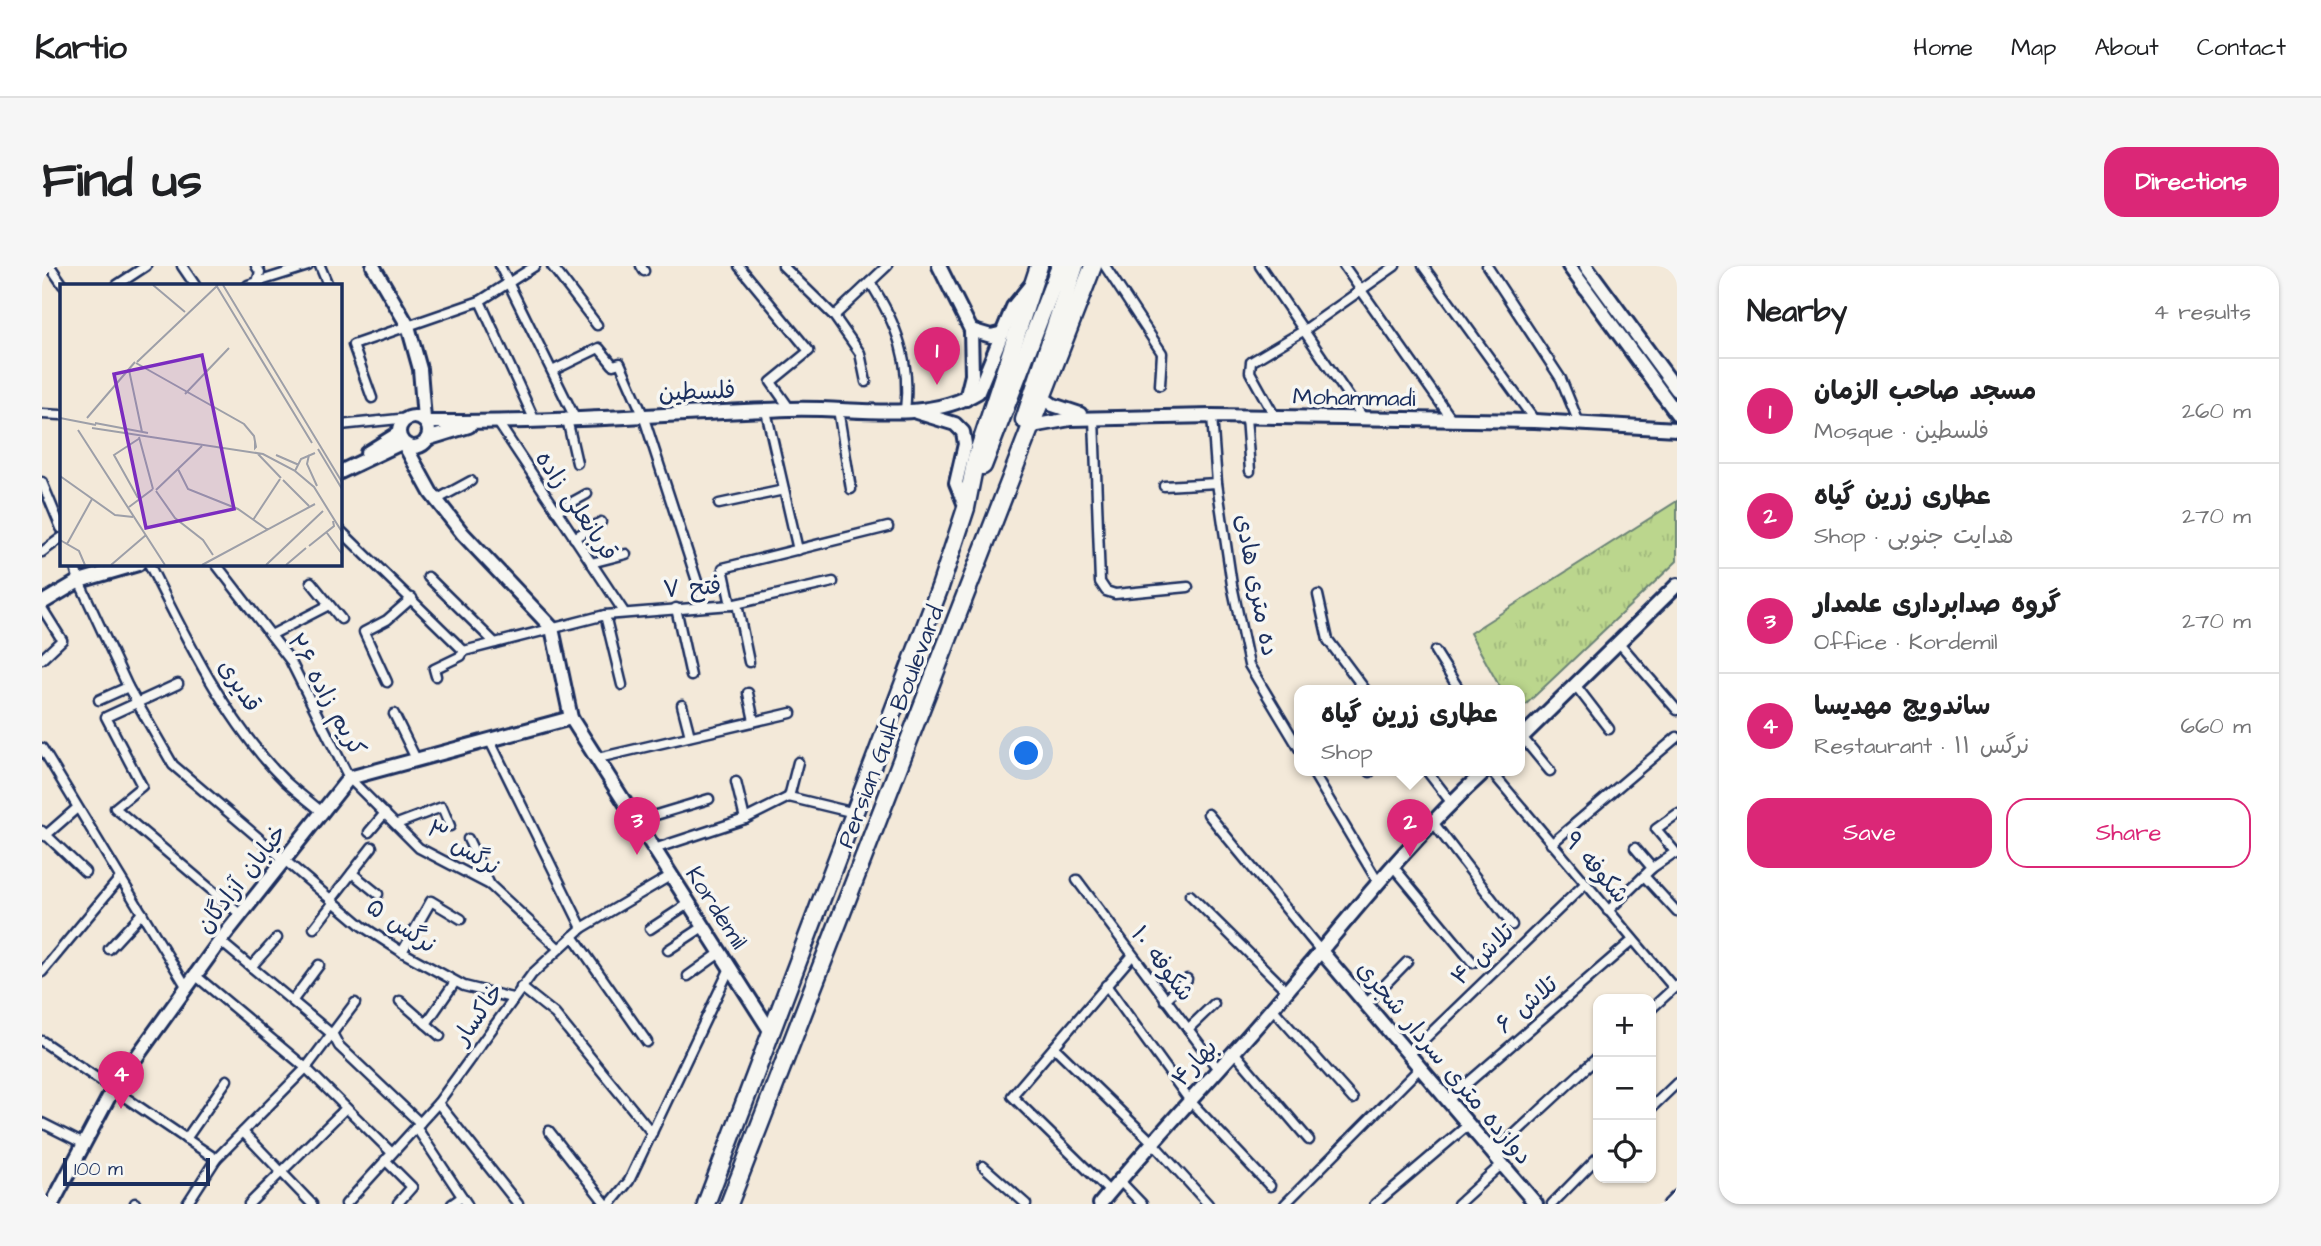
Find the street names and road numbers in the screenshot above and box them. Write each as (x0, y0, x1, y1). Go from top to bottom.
street label: فلسطین (658, 374, 736, 410)
street label: Mohammadi (1292, 380, 1416, 416)
street label: قربانعلی زاده (527, 444, 625, 568)
street label: ده متری هادی (1226, 511, 1286, 659)
street label: فتح ۷ (662, 569, 722, 607)
street label: Persian Gulf Boulevard (829, 601, 953, 853)
street label: کریم زاده ۲۶ (278, 627, 374, 763)
street label: قدیری (209, 653, 269, 719)
street label: نرگس ۳ (420, 812, 506, 884)
street label: خیابان آزادگان (189, 817, 295, 941)
street label: شکوفه ۹ (1555, 825, 1637, 911)
street label: Kordemil (677, 860, 755, 956)
street label: نرگس ۵ (359, 890, 443, 962)
street label: تلاش ۴ (1444, 916, 1523, 994)
street label: شکوفه ۱۰ (1122, 919, 1202, 1009)
street label: دوازده متری سردار شجری (1348, 953, 1540, 1173)
street label: تلاش ۶ (1488, 968, 1566, 1042)
street label: خاکسار (444, 976, 513, 1053)
street label: بهار۴ (1164, 1031, 1226, 1095)

